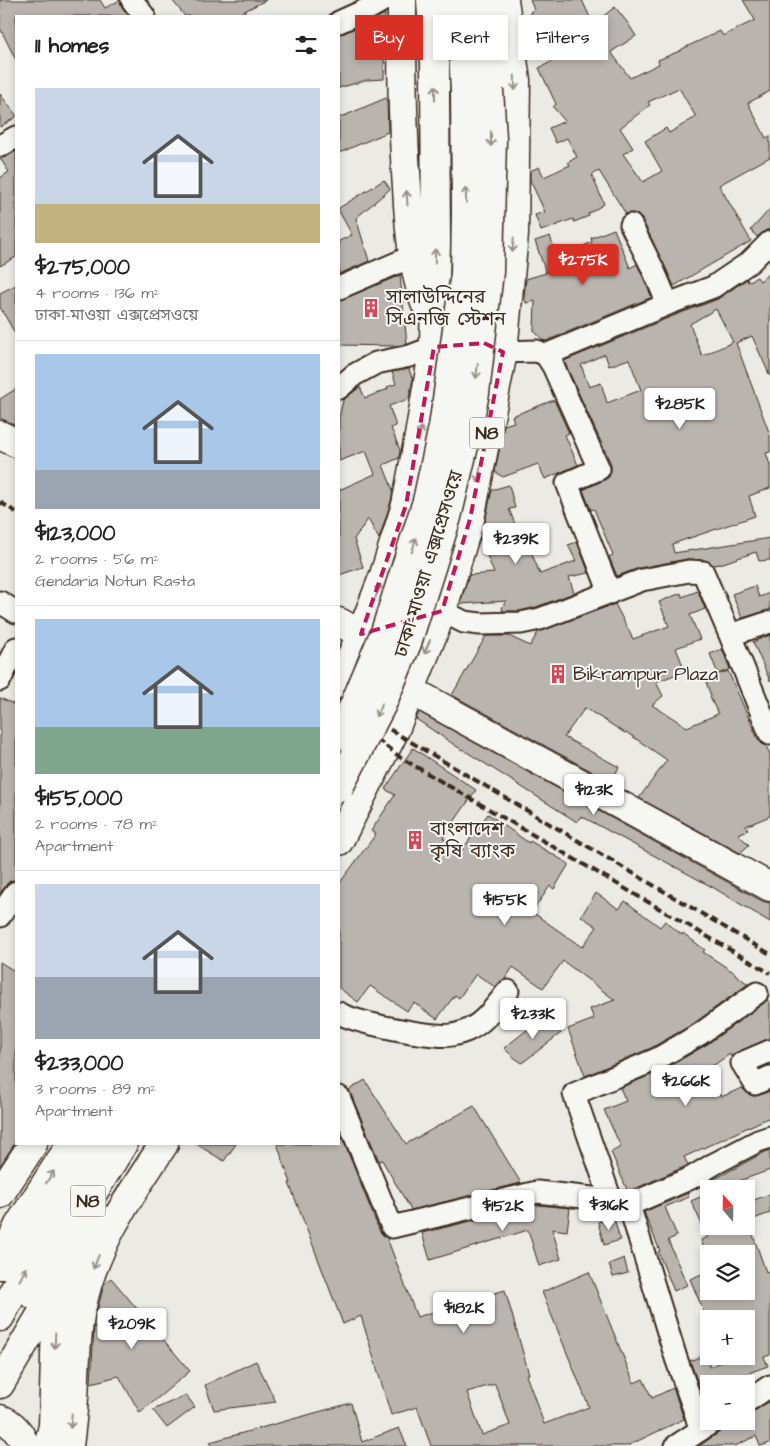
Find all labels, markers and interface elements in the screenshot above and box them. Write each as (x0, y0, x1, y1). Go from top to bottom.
chip: Buy (355, 15, 423, 60)
chip: Rent (433, 15, 508, 60)
chip: Filters (518, 15, 608, 60)
text: 11 homes (35, 31, 109, 60)
icon: filters (292, 31, 320, 59)
one-way arrow (510, 74, 520, 91)
one-way arrow (430, 85, 440, 102)
icon: home (133, 121, 223, 211)
one-way arrow (486, 130, 496, 147)
one-way arrow (461, 187, 471, 204)
one-way arrow (403, 190, 412, 206)
one-way arrow (508, 237, 518, 253)
pin: $275K (548, 244, 618, 286)
one-way arrow (431, 248, 440, 264)
text: $275K (559, 249, 607, 271)
text: $275,000 (35, 253, 130, 282)
text: 4 rooms · 136 m² (35, 282, 160, 304)
place label: সালাউদ্দিনের সিএনজি স্টেশন (385, 284, 506, 333)
building icon: সালাউদ্দিনের সিএনজি স্টেশন (360, 297, 382, 319)
text: ঢাকা-মাওয়া এক্সপ্রেসওয়ে (35, 304, 198, 326)
one-way arrow (472, 362, 482, 378)
icon: home (133, 387, 223, 477)
pin: $285K (645, 388, 715, 430)
text: $285K (655, 393, 705, 415)
road number: N8 (470, 418, 504, 448)
one-way arrow (415, 427, 425, 443)
street label: ঢাকা-মাওয়া এক্সপ্রেসওয়ে (387, 466, 471, 662)
one-way arrow (473, 467, 483, 483)
text: $123,000 (35, 519, 116, 548)
pin: $239K (481, 522, 551, 565)
text: $239K (494, 528, 539, 550)
one-way arrow (409, 537, 419, 553)
text: 2 rooms · 56 m² (35, 548, 159, 570)
text: Gendaria Notun Rasta (35, 570, 195, 592)
one-way arrow (374, 584, 383, 599)
one-way arrow (422, 639, 432, 654)
icon: home (133, 652, 223, 742)
place label: Bikrampur Plaza (573, 661, 718, 688)
building icon: Bikrampur Plaza (547, 663, 569, 685)
one-way arrow (374, 703, 384, 718)
pin: $123K (559, 774, 629, 816)
text: $123K (575, 779, 613, 801)
text: $155,000 (35, 784, 123, 813)
text: 2 rooms · 78 m² (35, 813, 158, 835)
place label: বাংলাদেশ কৃষি ব্যাংক (429, 816, 516, 865)
building icon: বাংলাদেশ কৃষি ব্যাংক (404, 829, 426, 851)
text: Apartment (35, 835, 113, 857)
pin: $155K (470, 884, 540, 926)
text: $155K (483, 889, 527, 911)
icon: home (133, 917, 223, 1007)
pin: $233K (498, 998, 568, 1040)
text: $233K (511, 1003, 555, 1025)
text: $233,000 (35, 1049, 124, 1078)
pin: $266K (651, 1064, 721, 1107)
text: $266K (662, 1070, 710, 1092)
text: 3 rooms · 89 m² (35, 1078, 156, 1100)
text: Apartment (35, 1100, 113, 1122)
one-way arrow (46, 1170, 56, 1184)
north arrow (700, 1180, 755, 1235)
map controls (700, 1180, 755, 1430)
road number: N8 (70, 1186, 106, 1216)
pin: $316K (574, 1188, 644, 1231)
pin: $152K (468, 1190, 538, 1232)
text: $316K (590, 1194, 628, 1216)
text: $152K (482, 1195, 524, 1217)
button: layers (700, 1245, 755, 1300)
one-way arrow (91, 1254, 100, 1269)
one-way arrow (19, 1267, 28, 1282)
pin: $182K (429, 1292, 499, 1334)
text: $182K (444, 1297, 484, 1319)
pin: $209K (97, 1308, 167, 1350)
button: + (700, 1310, 755, 1365)
text: $209K (109, 1313, 155, 1335)
one-way arrow (51, 1333, 60, 1349)
button: − (700, 1375, 755, 1430)
one-way arrow (67, 1413, 76, 1429)

